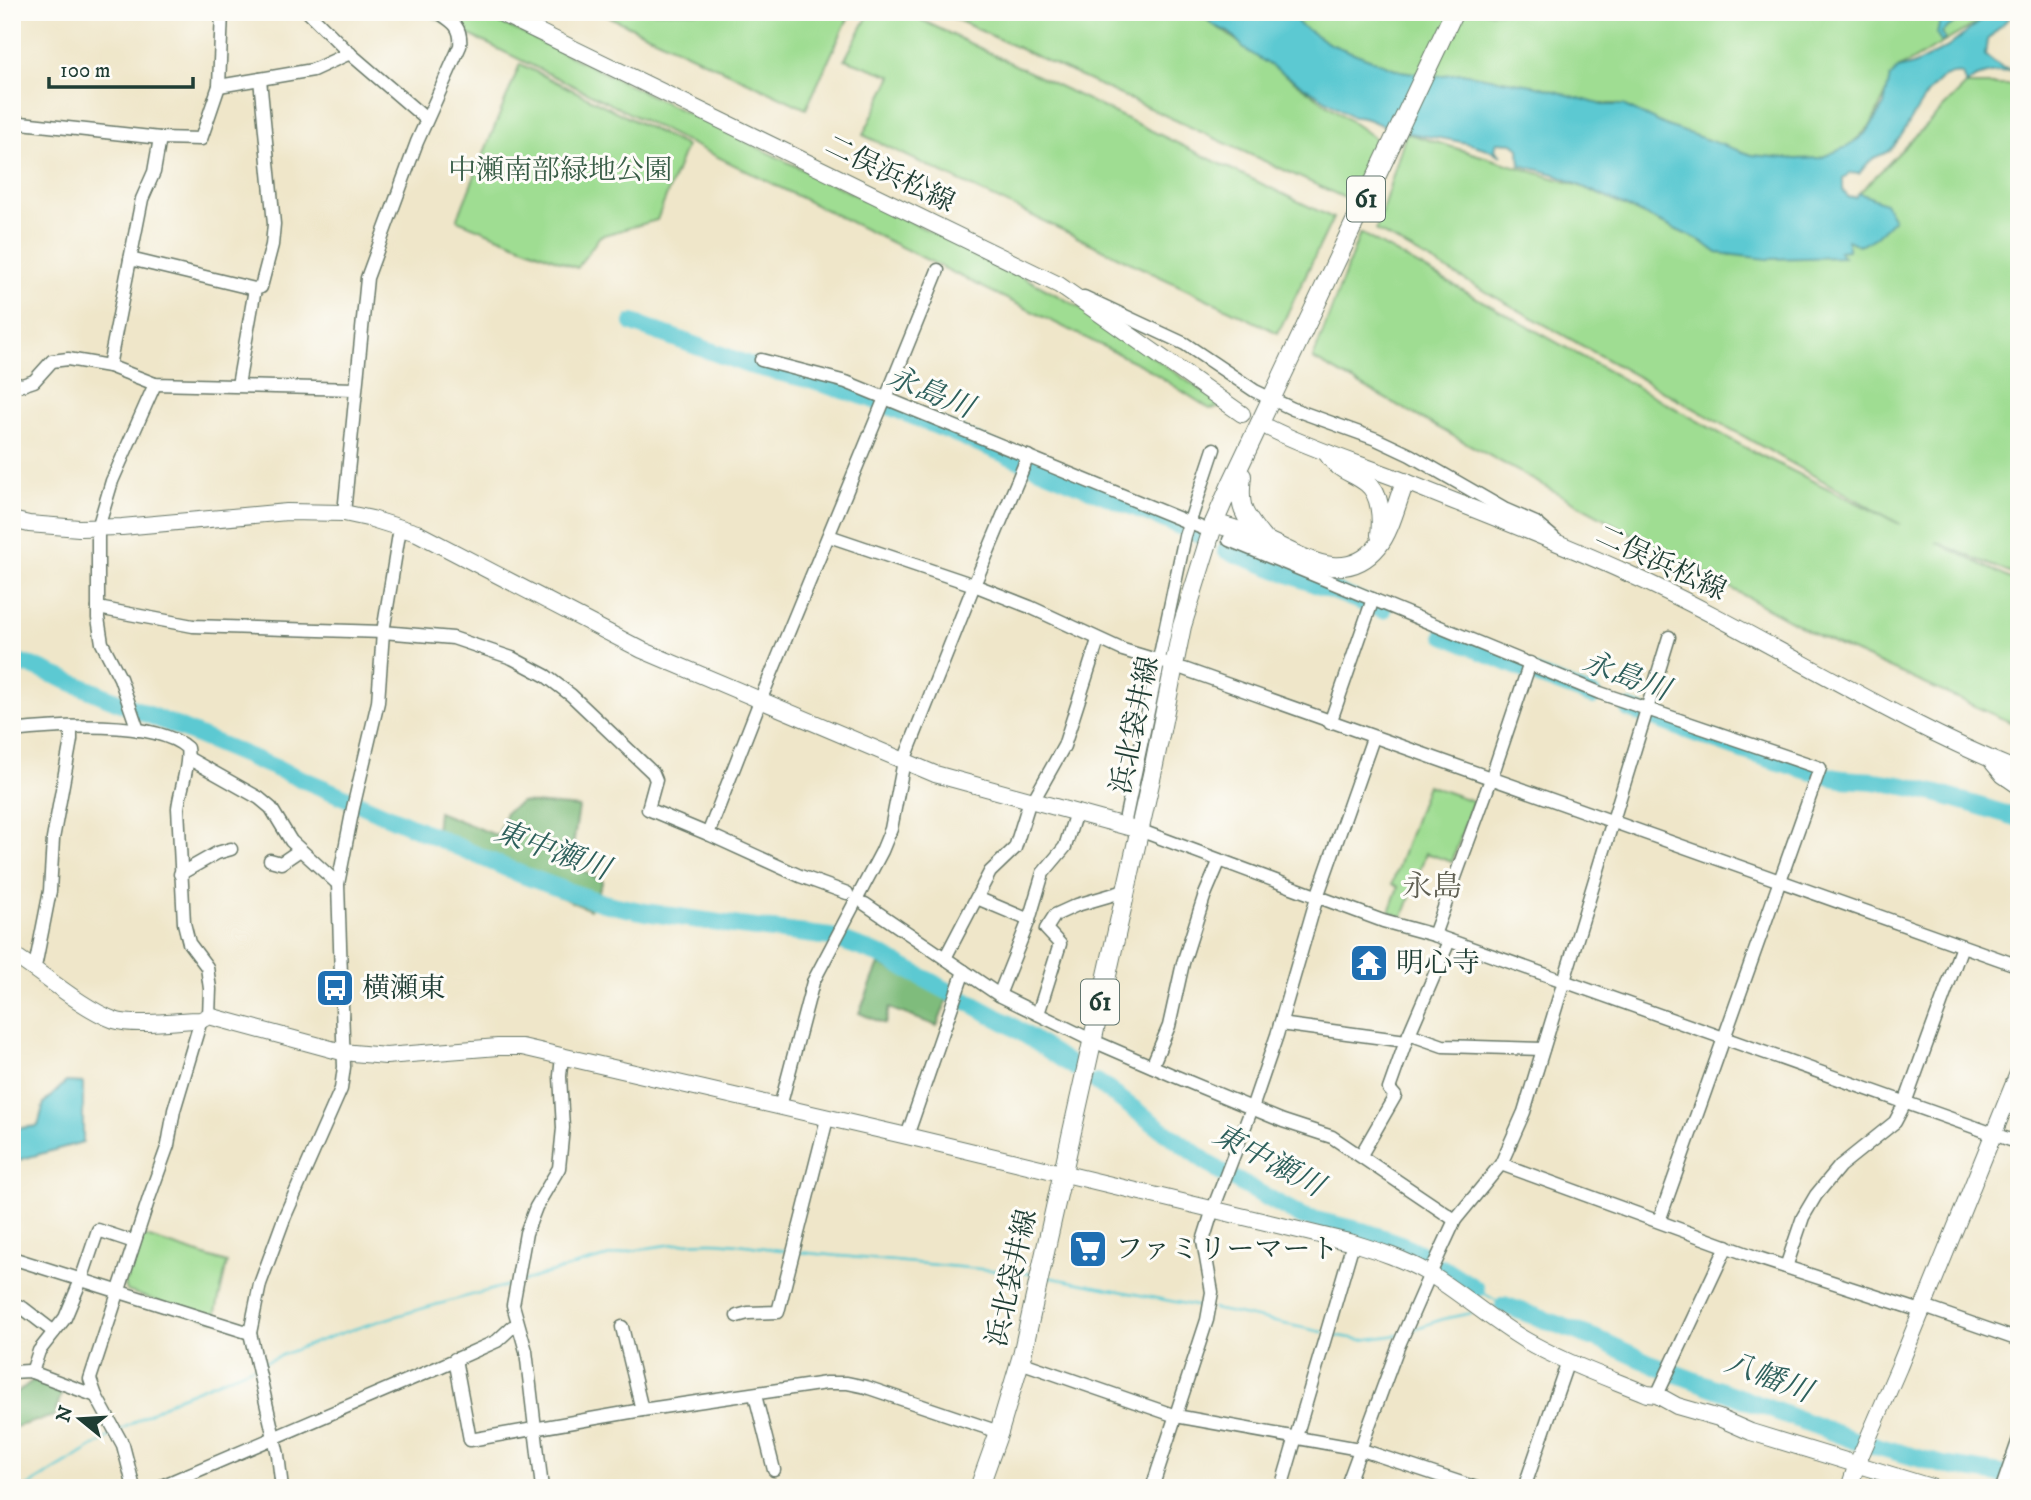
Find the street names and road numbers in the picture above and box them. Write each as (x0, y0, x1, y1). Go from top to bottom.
street label: 二俣浜松線 (819, 128, 961, 220)
road number: 61 (1347, 176, 1385, 222)
street label: 二俣浜松線 (1590, 518, 1732, 608)
street label: 浜北袋井線 (1103, 653, 1167, 797)
road number: 61 (1081, 979, 1119, 1024)
street label: 浜北袋井線 (979, 1206, 1045, 1350)

